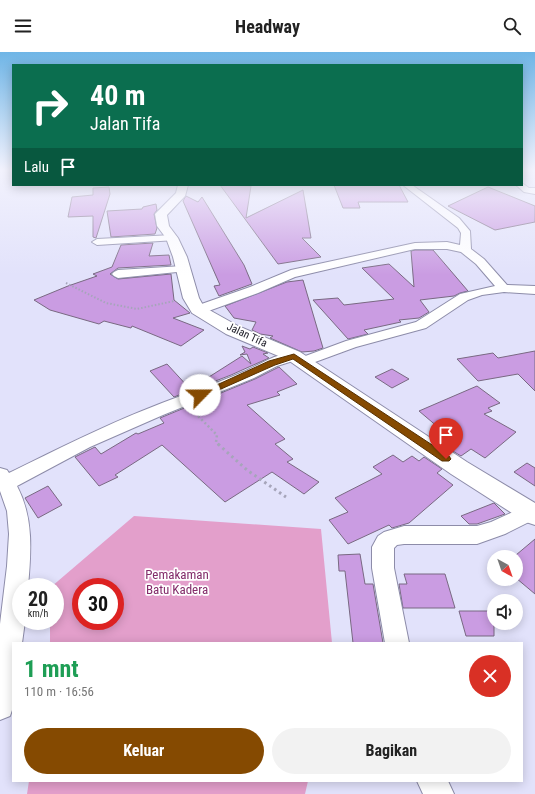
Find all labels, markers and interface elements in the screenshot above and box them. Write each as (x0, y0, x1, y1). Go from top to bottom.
icon: menu (12, 15, 34, 37)
icon: search (501, 15, 523, 37)
text: Headway (235, 16, 300, 37)
text: 40 m (90, 79, 146, 112)
icon: right (24, 80, 76, 132)
text: Jalan Tifa (90, 113, 160, 134)
icon: arrive (57, 156, 79, 178)
text: Lalu (24, 158, 49, 176)
street label: Jalan Tifa (225, 320, 269, 350)
position arrow (179, 374, 221, 416)
pin (429, 418, 463, 459)
icon: arrive (435, 424, 457, 446)
north arrow (487, 550, 523, 586)
map controls (487, 550, 523, 630)
park label: Pemakaman Batu Kadera (145, 567, 209, 597)
speed limit sign: 30 (72, 578, 124, 630)
text: 20 (28, 587, 48, 611)
button: sound (487, 594, 523, 630)
text: km/h (28, 608, 48, 619)
text: 1 mnt (24, 655, 79, 683)
button: close (469, 655, 511, 697)
text: 110 m · 16:56 (24, 684, 94, 699)
button: Keluar (24, 728, 264, 774)
button: Bagikan (272, 728, 511, 774)

